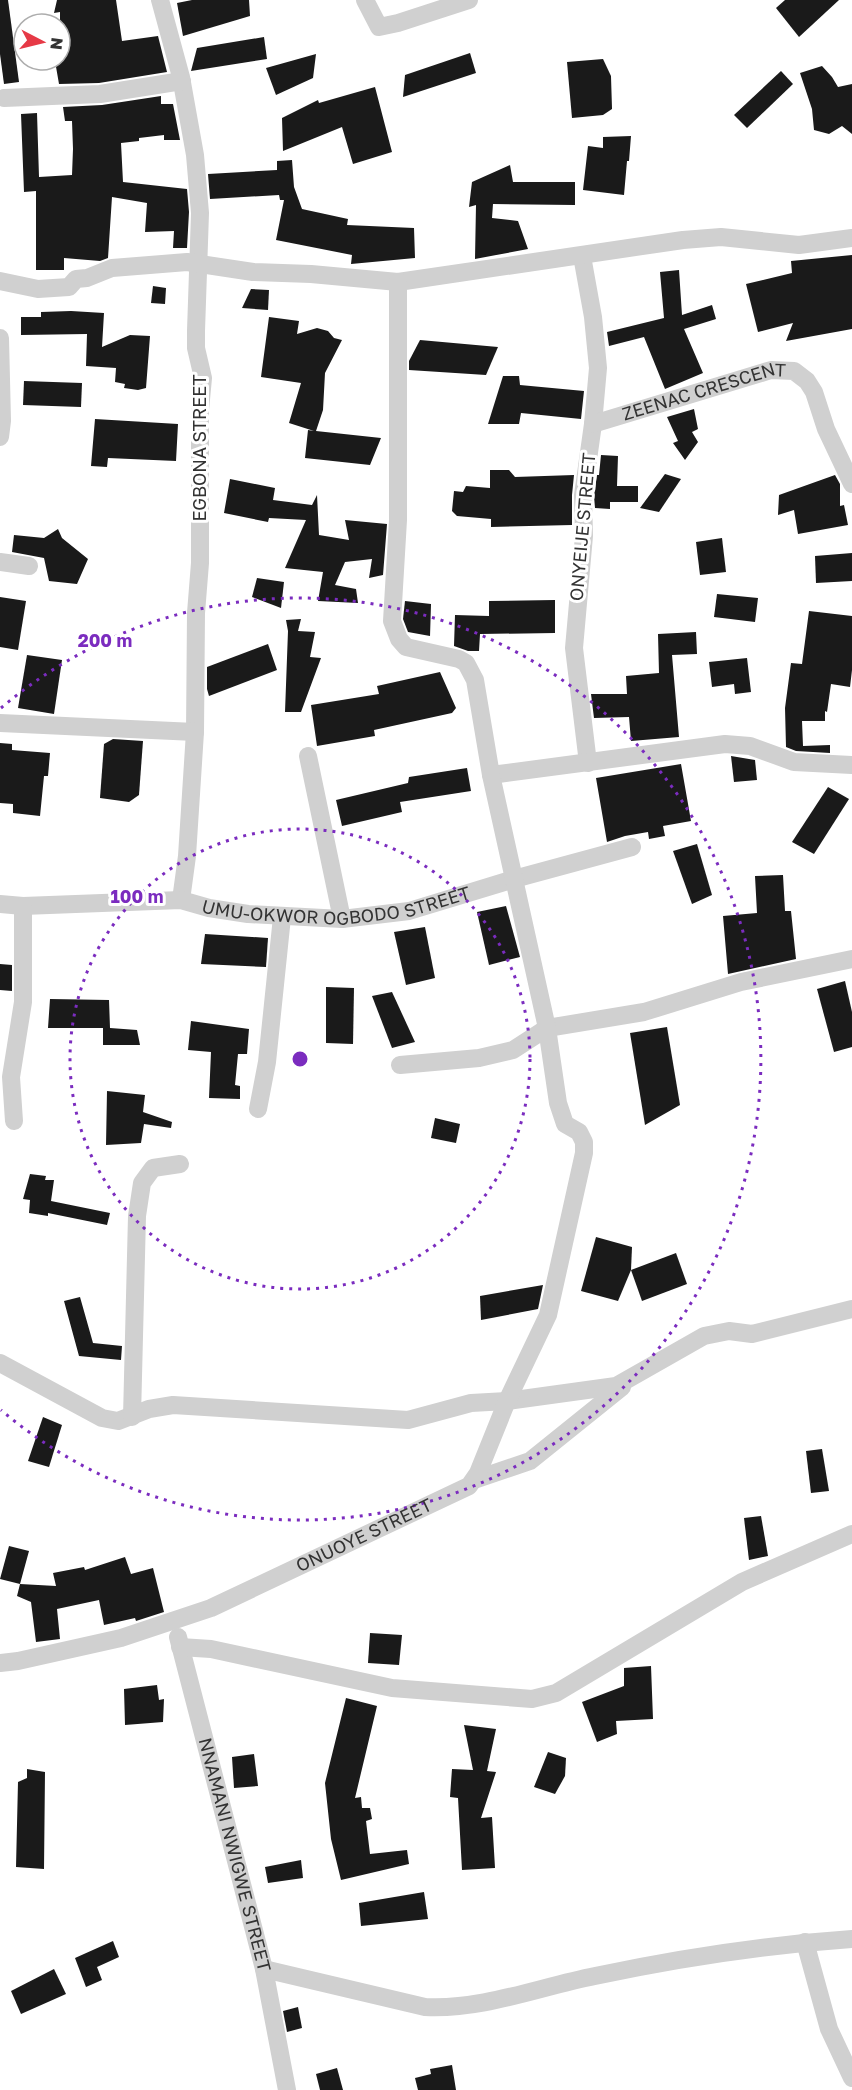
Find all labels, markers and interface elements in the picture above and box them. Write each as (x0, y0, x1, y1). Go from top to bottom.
north arrow (12, 12, 72, 72)
text: N (46, 37, 68, 51)
street label: ZEENAC CRESCENT (619, 357, 787, 425)
street label: EGBONA STREET (188, 374, 210, 522)
street label: ONYEIJE STREET (565, 452, 599, 602)
text: 200 m (78, 629, 132, 651)
street label: UMU-OKWOR OGBODO STREET (199, 881, 473, 930)
text: 100 m (111, 885, 163, 907)
centre of rings (290, 1049, 310, 1069)
street label: ONUOYE STREET (292, 1493, 435, 1576)
street label: NNAMANI NWIGWE STREET (195, 1735, 276, 1974)

